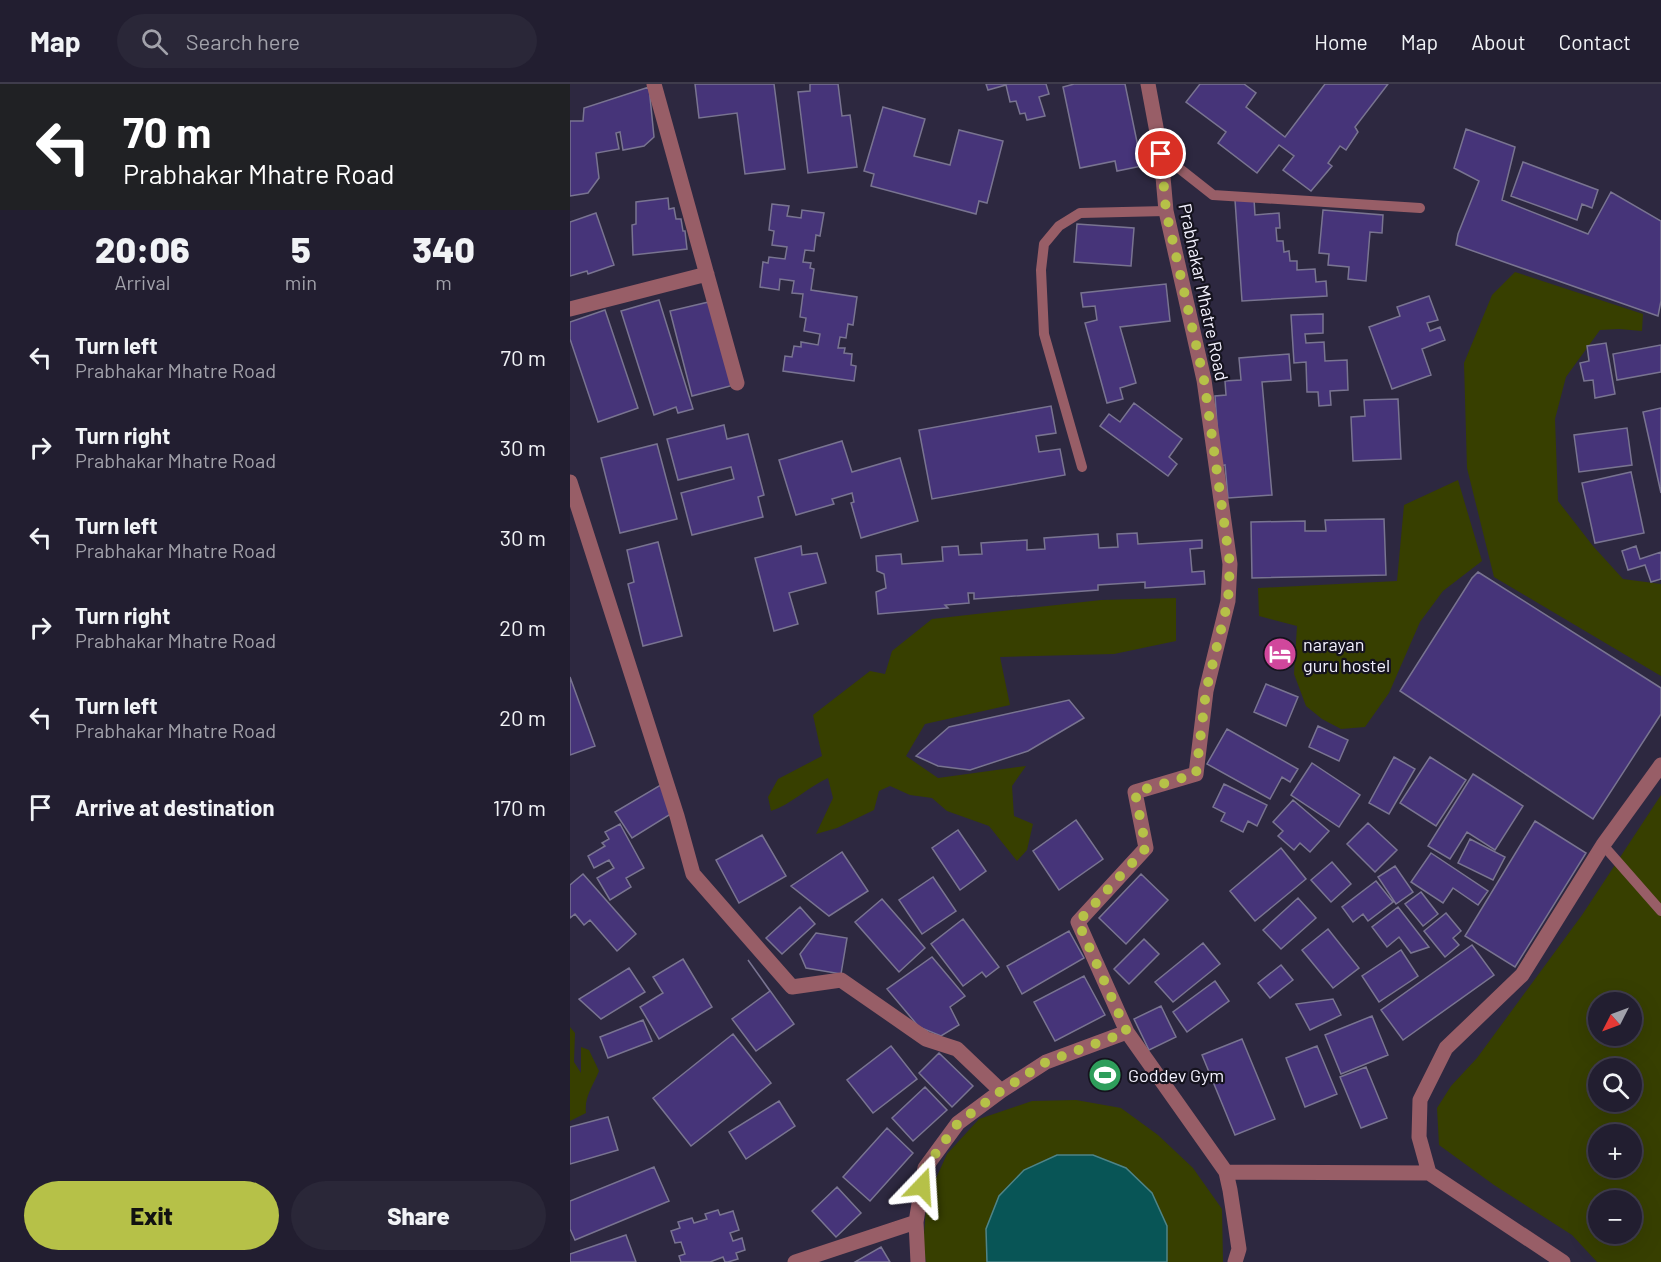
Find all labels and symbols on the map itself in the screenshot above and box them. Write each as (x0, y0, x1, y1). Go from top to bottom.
pin (1135, 128, 1186, 179)
street label: Prabhakar Mhatre Road (1174, 201, 1234, 383)
place label: narayan guru hostel (1303, 633, 1390, 676)
hotel icon: narayan guru hostel (1262, 636, 1298, 672)
north arrow (1588, 992, 1642, 1046)
sports icon: Goddev Gym (1087, 1057, 1123, 1093)
place label: Goddev Gym (1128, 1064, 1224, 1086)
position arrow (890, 1154, 954, 1218)

